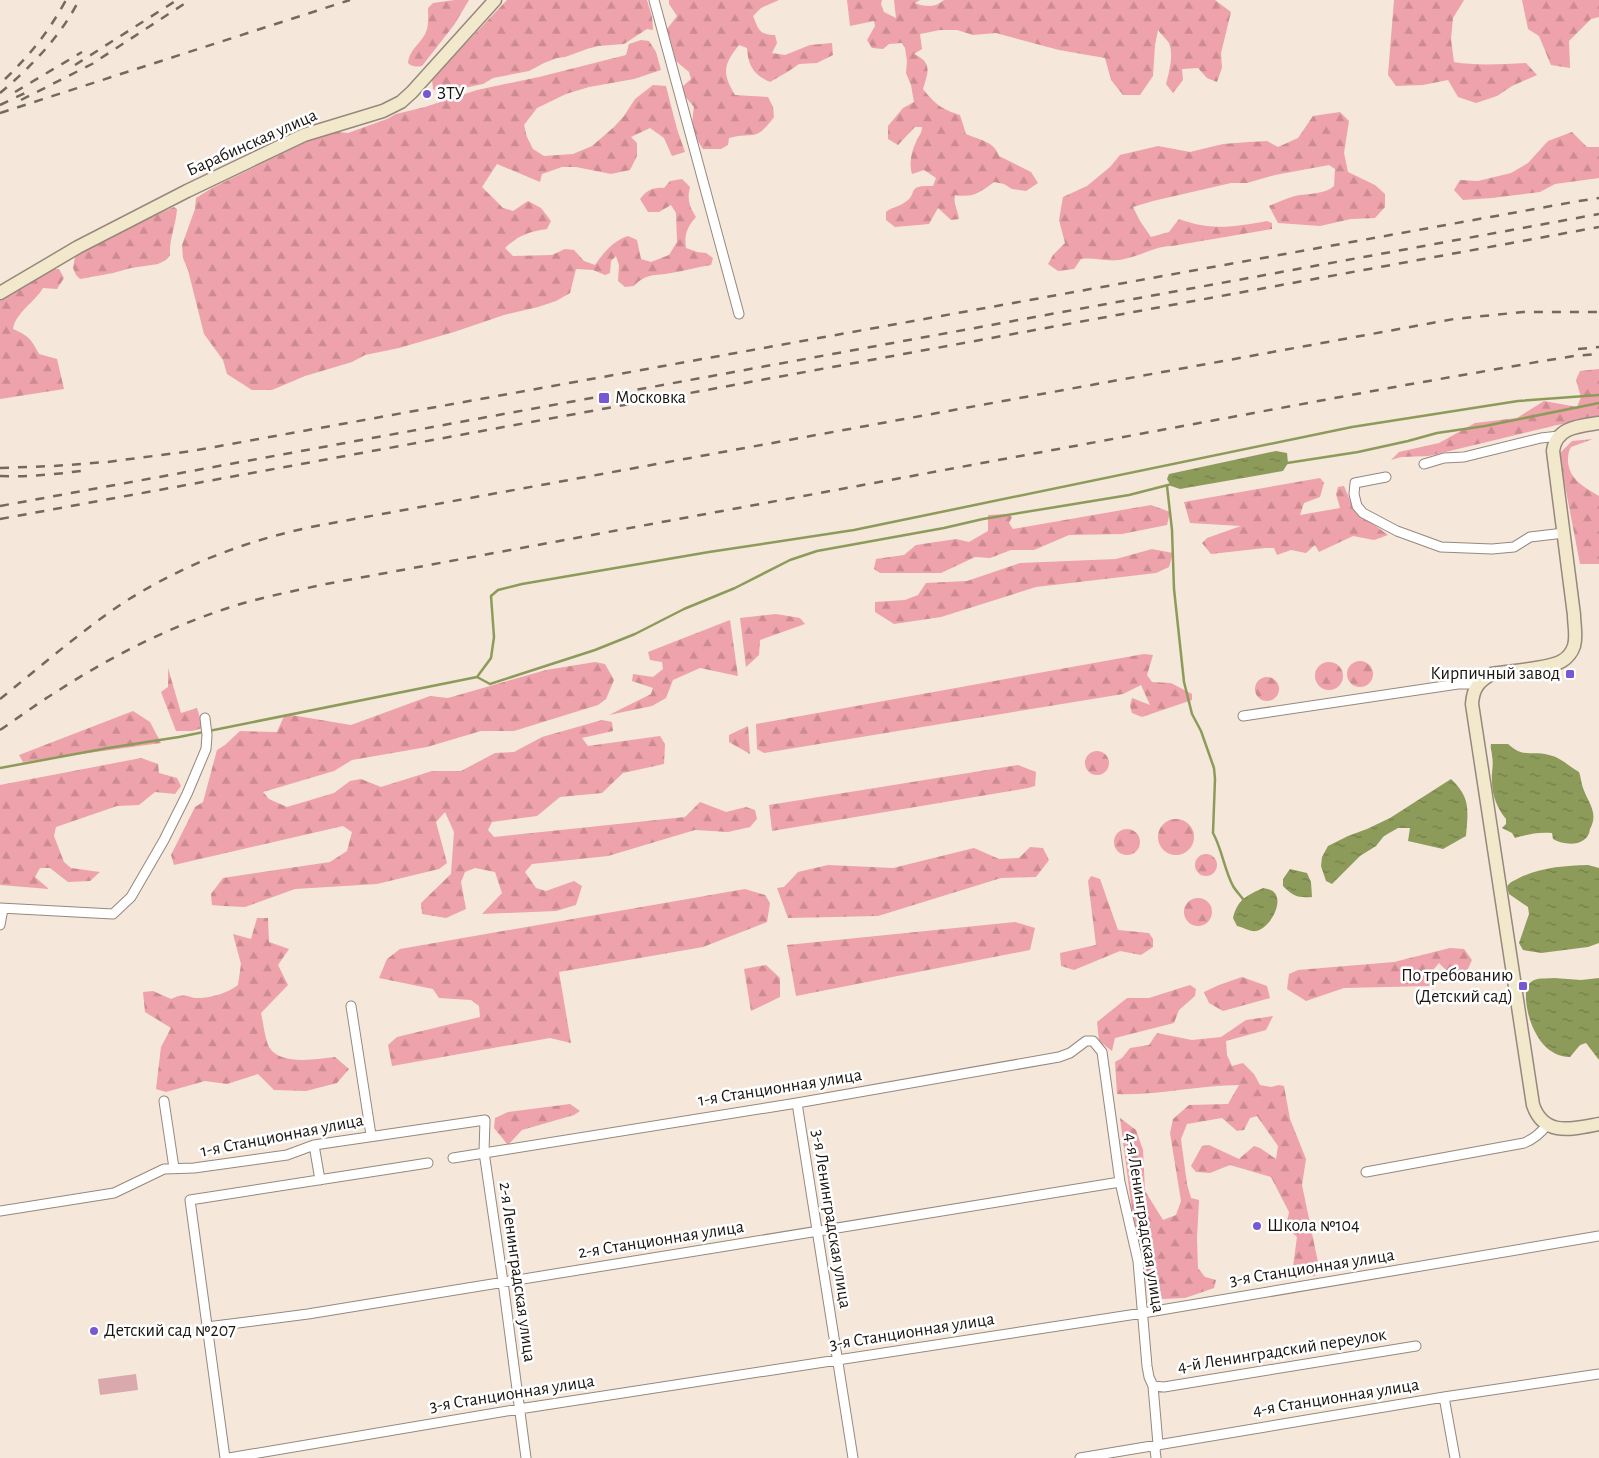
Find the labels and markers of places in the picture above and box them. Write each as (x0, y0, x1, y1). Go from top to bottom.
place label: ЗТУ (437, 85, 465, 103)
marker: ЗТУ (421, 88, 433, 100)
place label: Московка (615, 389, 686, 407)
marker: Московка (597, 391, 611, 405)
place label: Кирпичный завод (1430, 665, 1560, 683)
marker: Кирпичный завод (1564, 668, 1576, 680)
place label: По требованию (Детский сад) (1401, 966, 1513, 1006)
marker: По требованию (Детский сад) (1517, 980, 1529, 992)
place label: Школа №104 (1267, 1217, 1360, 1235)
marker: Школа №104 (1251, 1220, 1263, 1232)
place label: Детский сад №207 (104, 1322, 236, 1340)
marker: Детский сад №207 (88, 1325, 100, 1337)

